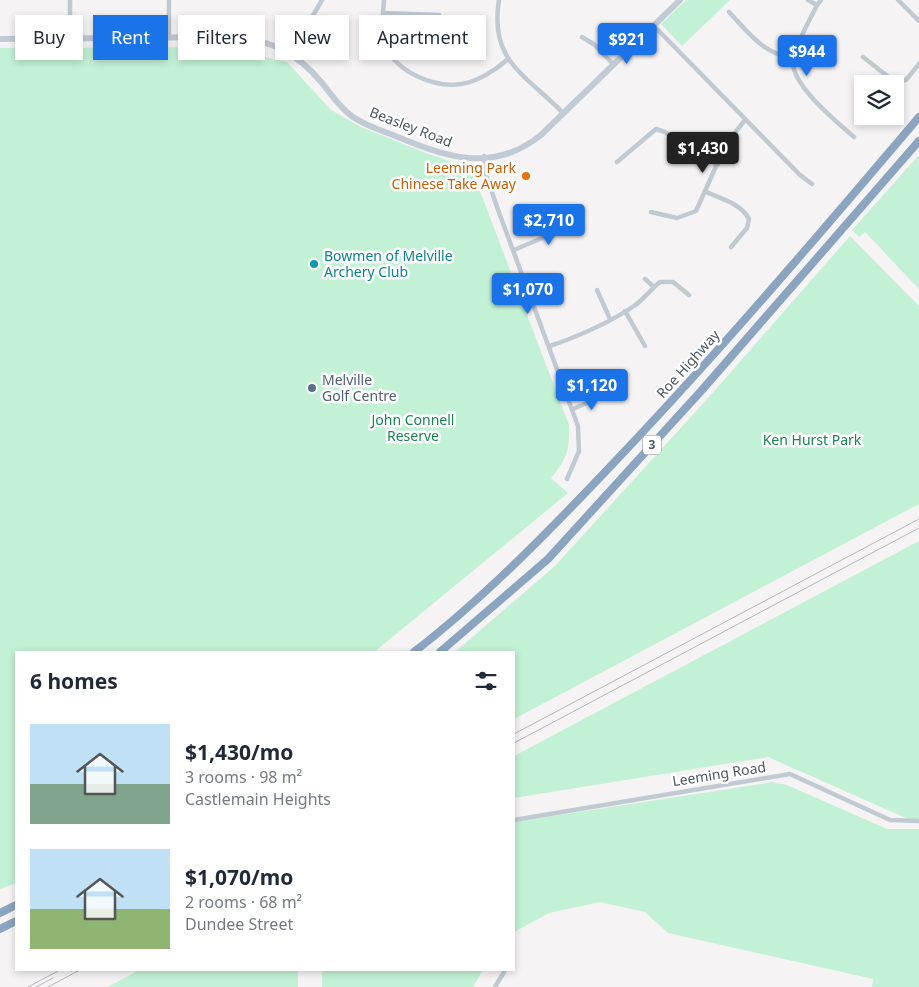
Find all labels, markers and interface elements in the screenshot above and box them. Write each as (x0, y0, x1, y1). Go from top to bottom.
chip: Buy (15, 15, 83, 60)
chip: Rent (93, 15, 168, 60)
chip: Filters (178, 15, 265, 60)
chip: New (275, 15, 349, 60)
chip: Apartment (359, 15, 486, 60)
pin: $921 (597, 22, 657, 65)
text: $921 (609, 28, 645, 50)
pin: $944 (777, 34, 837, 77)
text: $944 (789, 40, 825, 62)
map controls (854, 75, 904, 125)
button: layers (854, 75, 904, 125)
street label: Beasley Road (367, 102, 455, 151)
pin: $1,430 (662, 132, 744, 174)
text: $1,430 (678, 137, 728, 159)
place label: Leeming Park Chinese Take Away (392, 158, 517, 193)
marker: Leeming Park Chinese Take Away (520, 170, 532, 182)
pin: $2,710 (508, 204, 590, 246)
text: $2,710 (524, 209, 574, 231)
place label: Bowmen of Melville Archery Club (324, 246, 453, 281)
marker: Bowmen of Melville Archery Club (308, 258, 320, 270)
pin: $1,070 (487, 272, 569, 315)
text: $1,070 (503, 278, 553, 300)
street label: Roe Highway (652, 325, 724, 402)
pin: $1,120 (551, 368, 633, 411)
place label: Melville Golf Centre (322, 370, 397, 405)
text: $1,120 (567, 374, 617, 396)
marker: Melville Golf Centre (306, 382, 318, 394)
park label: John Connell Reserve (370, 410, 454, 445)
park label: Ken Hurst Park (763, 430, 862, 449)
road number: 3 (643, 436, 661, 454)
text: 6 homes (30, 667, 118, 695)
icon: filters (472, 667, 500, 695)
text: $1,430/mo (185, 738, 293, 766)
icon: home (70, 744, 130, 804)
street label: Leeming Road (671, 757, 767, 790)
text: 3 rooms · 98 m² (185, 766, 302, 788)
text: Castlemain Heights (185, 788, 331, 810)
text: $1,070/mo (185, 863, 293, 891)
icon: home (70, 869, 130, 929)
text: 2 rooms · 68 m² (185, 891, 302, 913)
text: Dundee Street (185, 913, 293, 935)

